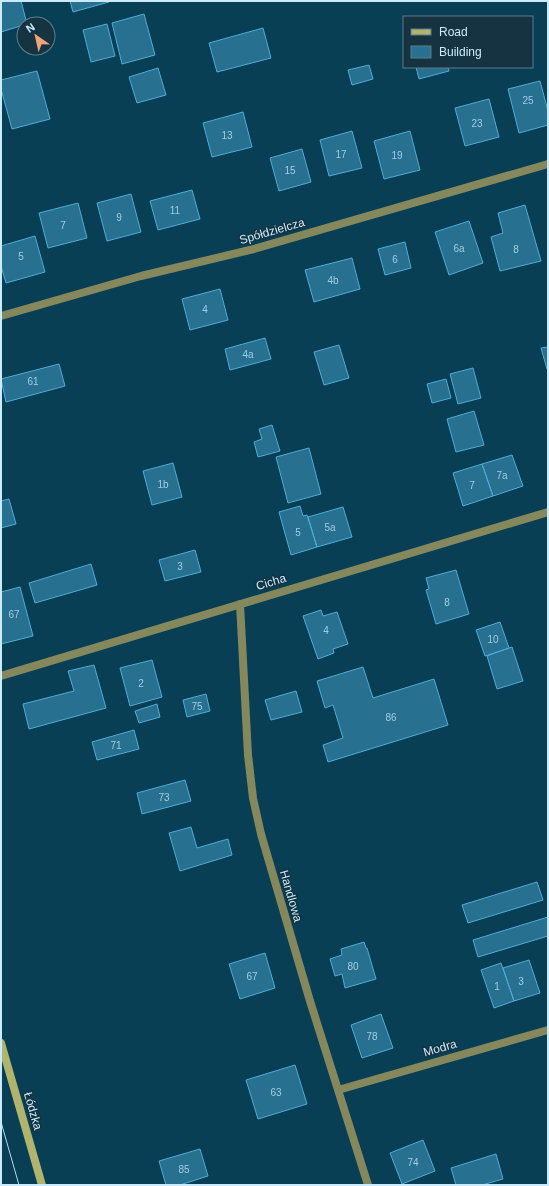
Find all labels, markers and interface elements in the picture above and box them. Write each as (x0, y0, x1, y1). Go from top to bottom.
north arrow (16, 16, 56, 56)
legend (403, 16, 533, 68)
text: N (24, 20, 37, 35)
text: Road (439, 25, 468, 39)
text: Building (439, 45, 482, 59)
house number: 25 (522, 95, 534, 106)
house number: 23 (471, 118, 483, 129)
house number: 13 (221, 130, 233, 141)
house number: 17 (335, 149, 347, 160)
house number: 19 (391, 150, 403, 161)
house number: 15 (284, 165, 296, 176)
house number: 11 (170, 205, 181, 216)
house number: 9 (116, 212, 122, 223)
street label: Spółdzielcza (238, 215, 307, 247)
house number: 7 (60, 220, 66, 231)
house number: 6a (453, 243, 465, 254)
house number: 8 (513, 244, 519, 255)
house number: 5 (18, 251, 24, 262)
house number: 6 (392, 254, 398, 265)
house number: 4b (327, 275, 339, 286)
house number: 4 (202, 304, 208, 315)
house number: 4a (242, 349, 254, 360)
house number: 61 (27, 376, 39, 387)
house number: 7a (496, 470, 508, 481)
house number: 1b (157, 479, 169, 490)
house number: 7 (469, 480, 475, 491)
house number: 5a (324, 522, 336, 533)
house number: 5 (295, 527, 301, 538)
house number: 3 (177, 561, 183, 572)
street label: Cicha (254, 571, 288, 593)
house number: 8 (444, 597, 450, 608)
house number: 67 (8, 609, 20, 620)
house number: 4 (323, 625, 329, 636)
house number: 10 (487, 634, 499, 645)
house number: 2 (138, 678, 144, 689)
house number: 75 (191, 701, 203, 712)
house number: 86 (385, 712, 397, 723)
house number: 71 (110, 740, 122, 751)
house number: 73 (158, 792, 170, 803)
street label: Handlowa (277, 868, 305, 924)
house number: 80 (347, 961, 359, 972)
house number: 67 (246, 971, 258, 982)
house number: 3 (518, 976, 524, 987)
house number: 1 (494, 981, 500, 992)
house number: 78 (366, 1031, 378, 1042)
street label: Modra (422, 1036, 459, 1059)
house number: 63 (270, 1087, 282, 1098)
street label: Łódzka (21, 1090, 45, 1132)
house number: 74 (407, 1157, 419, 1168)
house number: 85 (178, 1164, 190, 1175)

